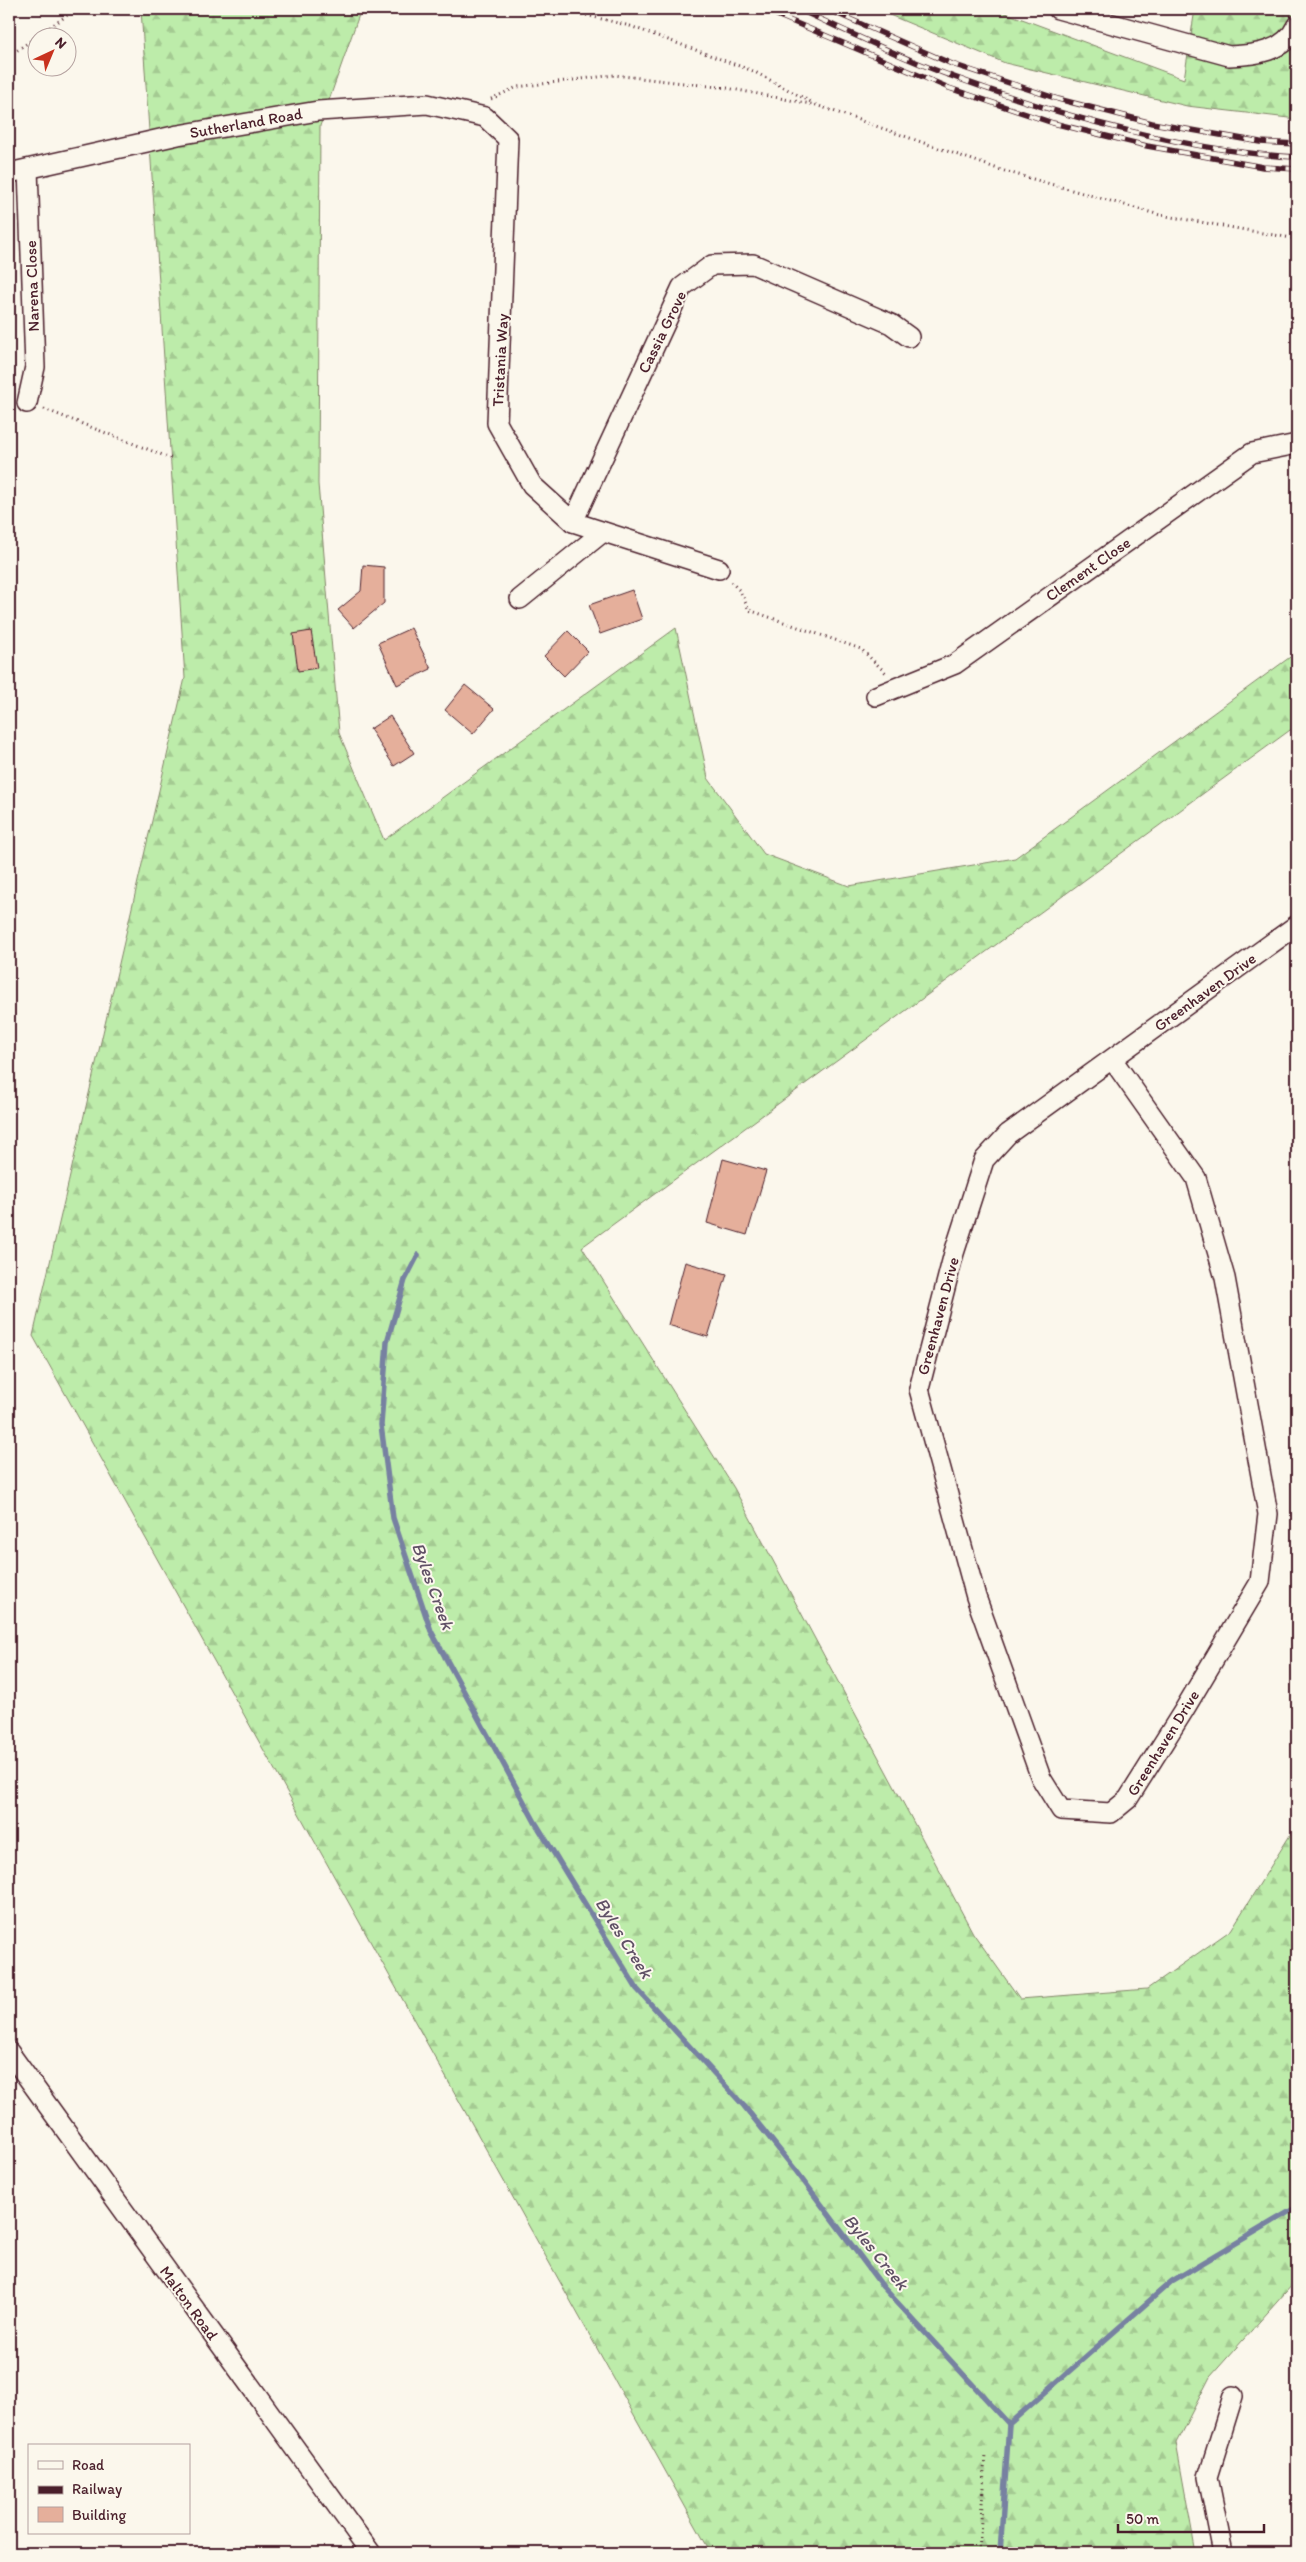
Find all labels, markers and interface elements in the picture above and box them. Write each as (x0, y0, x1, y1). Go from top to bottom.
north arrow (28, 28, 78, 78)
text: N (51, 34, 70, 52)
street label: Sutherland Road (188, 104, 304, 142)
street label: Narena Close (21, 240, 43, 332)
street label: Cassia Grove (634, 288, 690, 376)
street label: Tristania Way (488, 312, 512, 407)
street label: Clement Close (1042, 533, 1134, 605)
street label: Greenhaven Drive (1150, 948, 1260, 1035)
street label: Greenhaven Drive (913, 1255, 963, 1377)
water label: Byles Creek (407, 1540, 460, 1634)
street label: Greenhaven Drive (1123, 1686, 1203, 1799)
water label: Byles Creek (591, 1894, 658, 1984)
water label: Byles Creek (839, 2210, 914, 2296)
street label: Malton Road (156, 2262, 222, 2344)
legend (28, 2444, 190, 2534)
text: Road (72, 2456, 105, 2474)
text: Railway (72, 2480, 122, 2498)
scale bar (1118, 2502, 1265, 2534)
text: Building (72, 2506, 126, 2524)
text: 50 m (1126, 2510, 1159, 2528)

